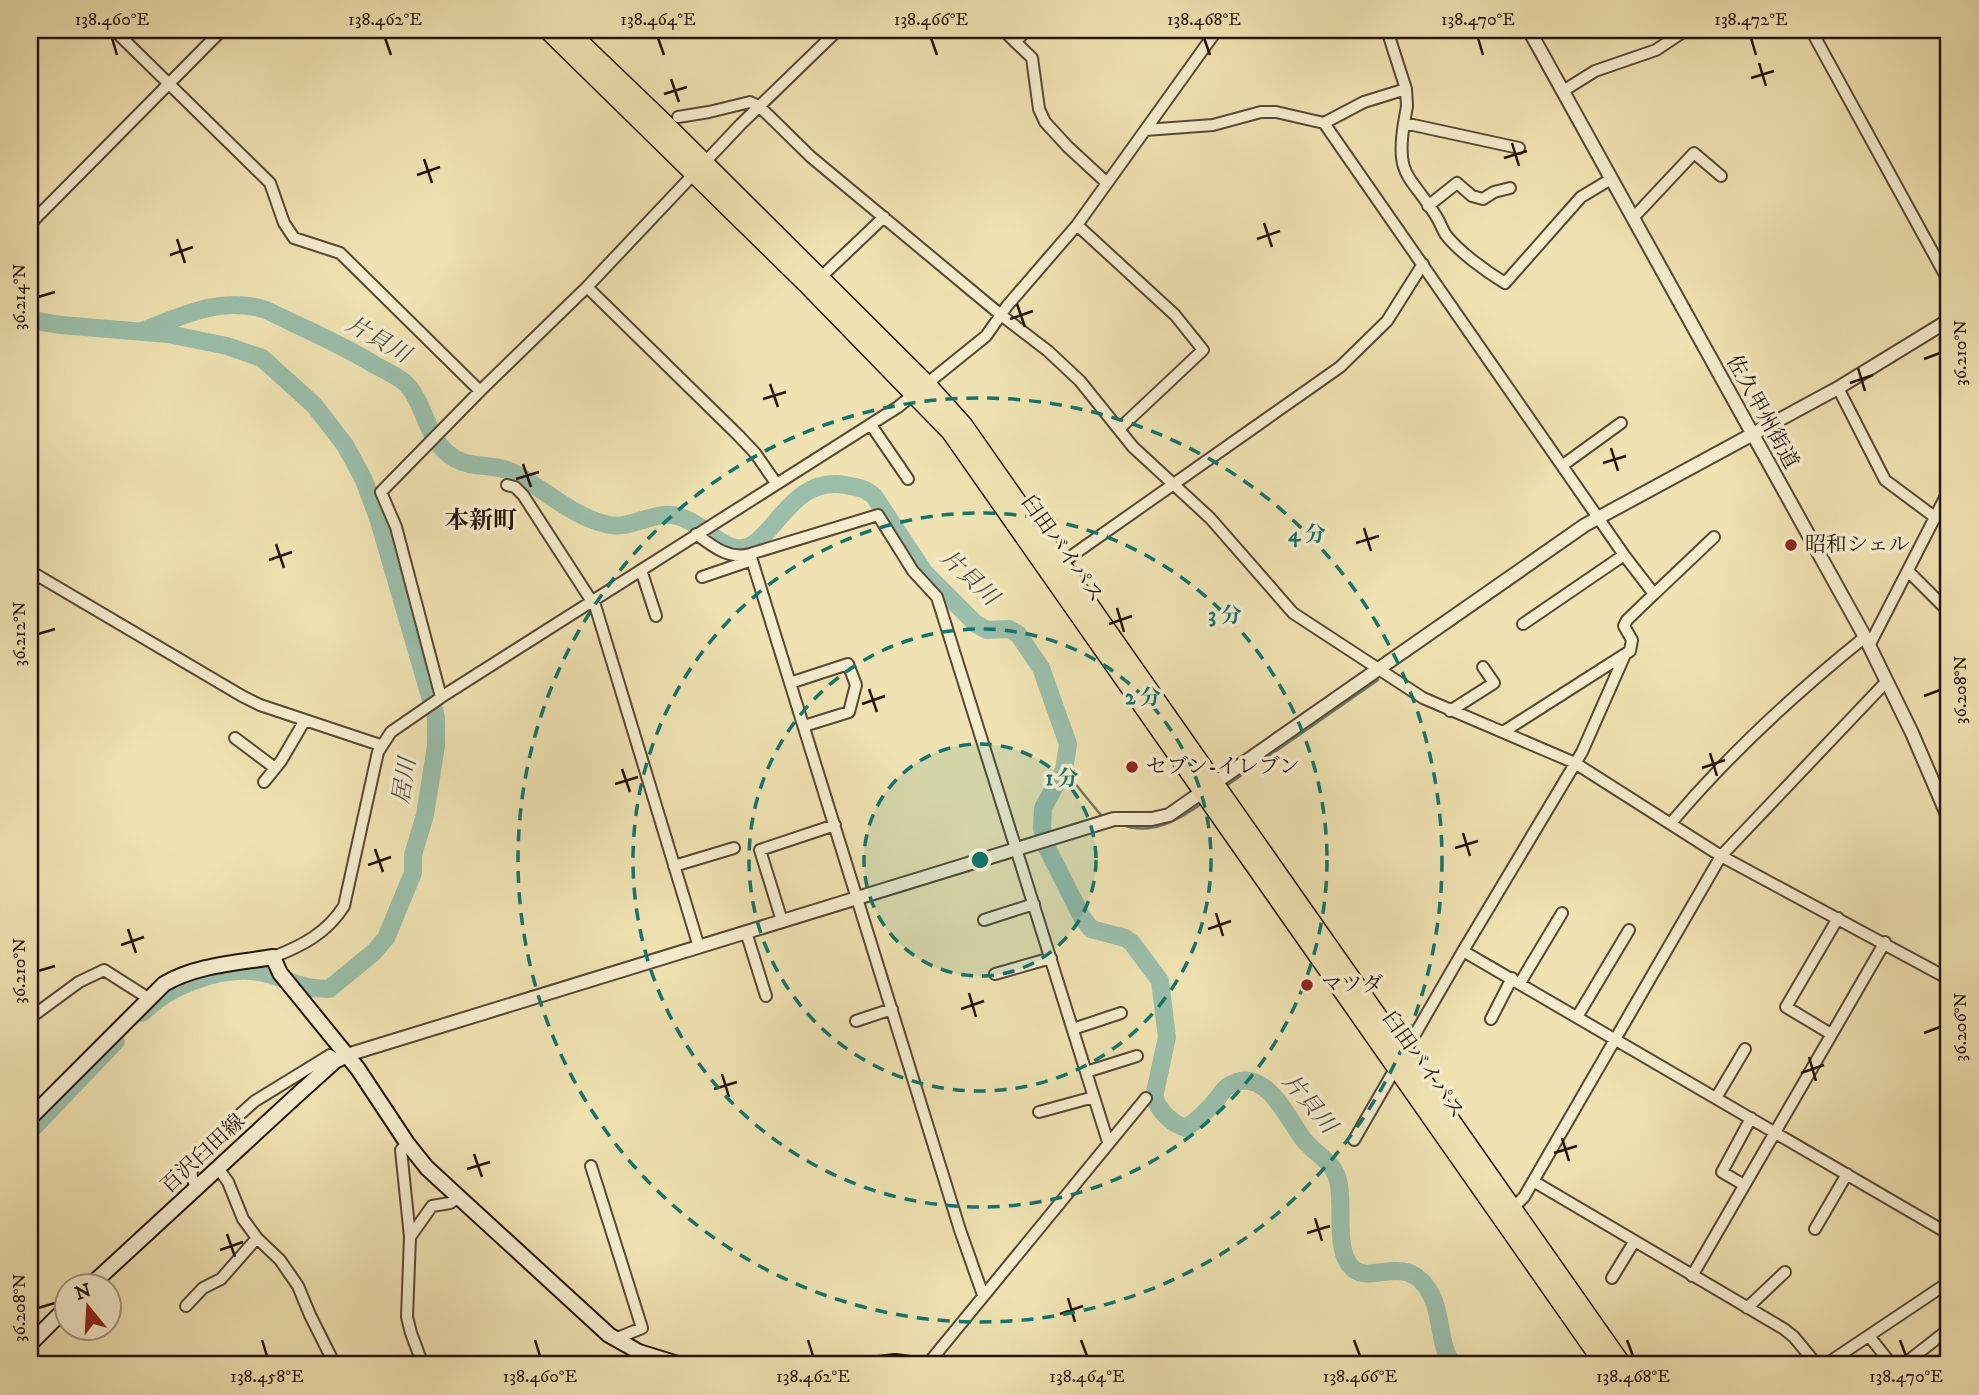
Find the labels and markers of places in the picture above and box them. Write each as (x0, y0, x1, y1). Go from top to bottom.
place label: 昭和シェル (1805, 532, 1910, 558)
marker: 昭和シェル (1783, 537, 1799, 553)
place label: セブン-イレブン (1146, 754, 1300, 780)
marker: セブン-イレブン (1124, 759, 1140, 775)
centre of rings (968, 848, 992, 872)
place label: マツダ (1321, 972, 1383, 998)
marker: マツダ (1299, 977, 1315, 993)

